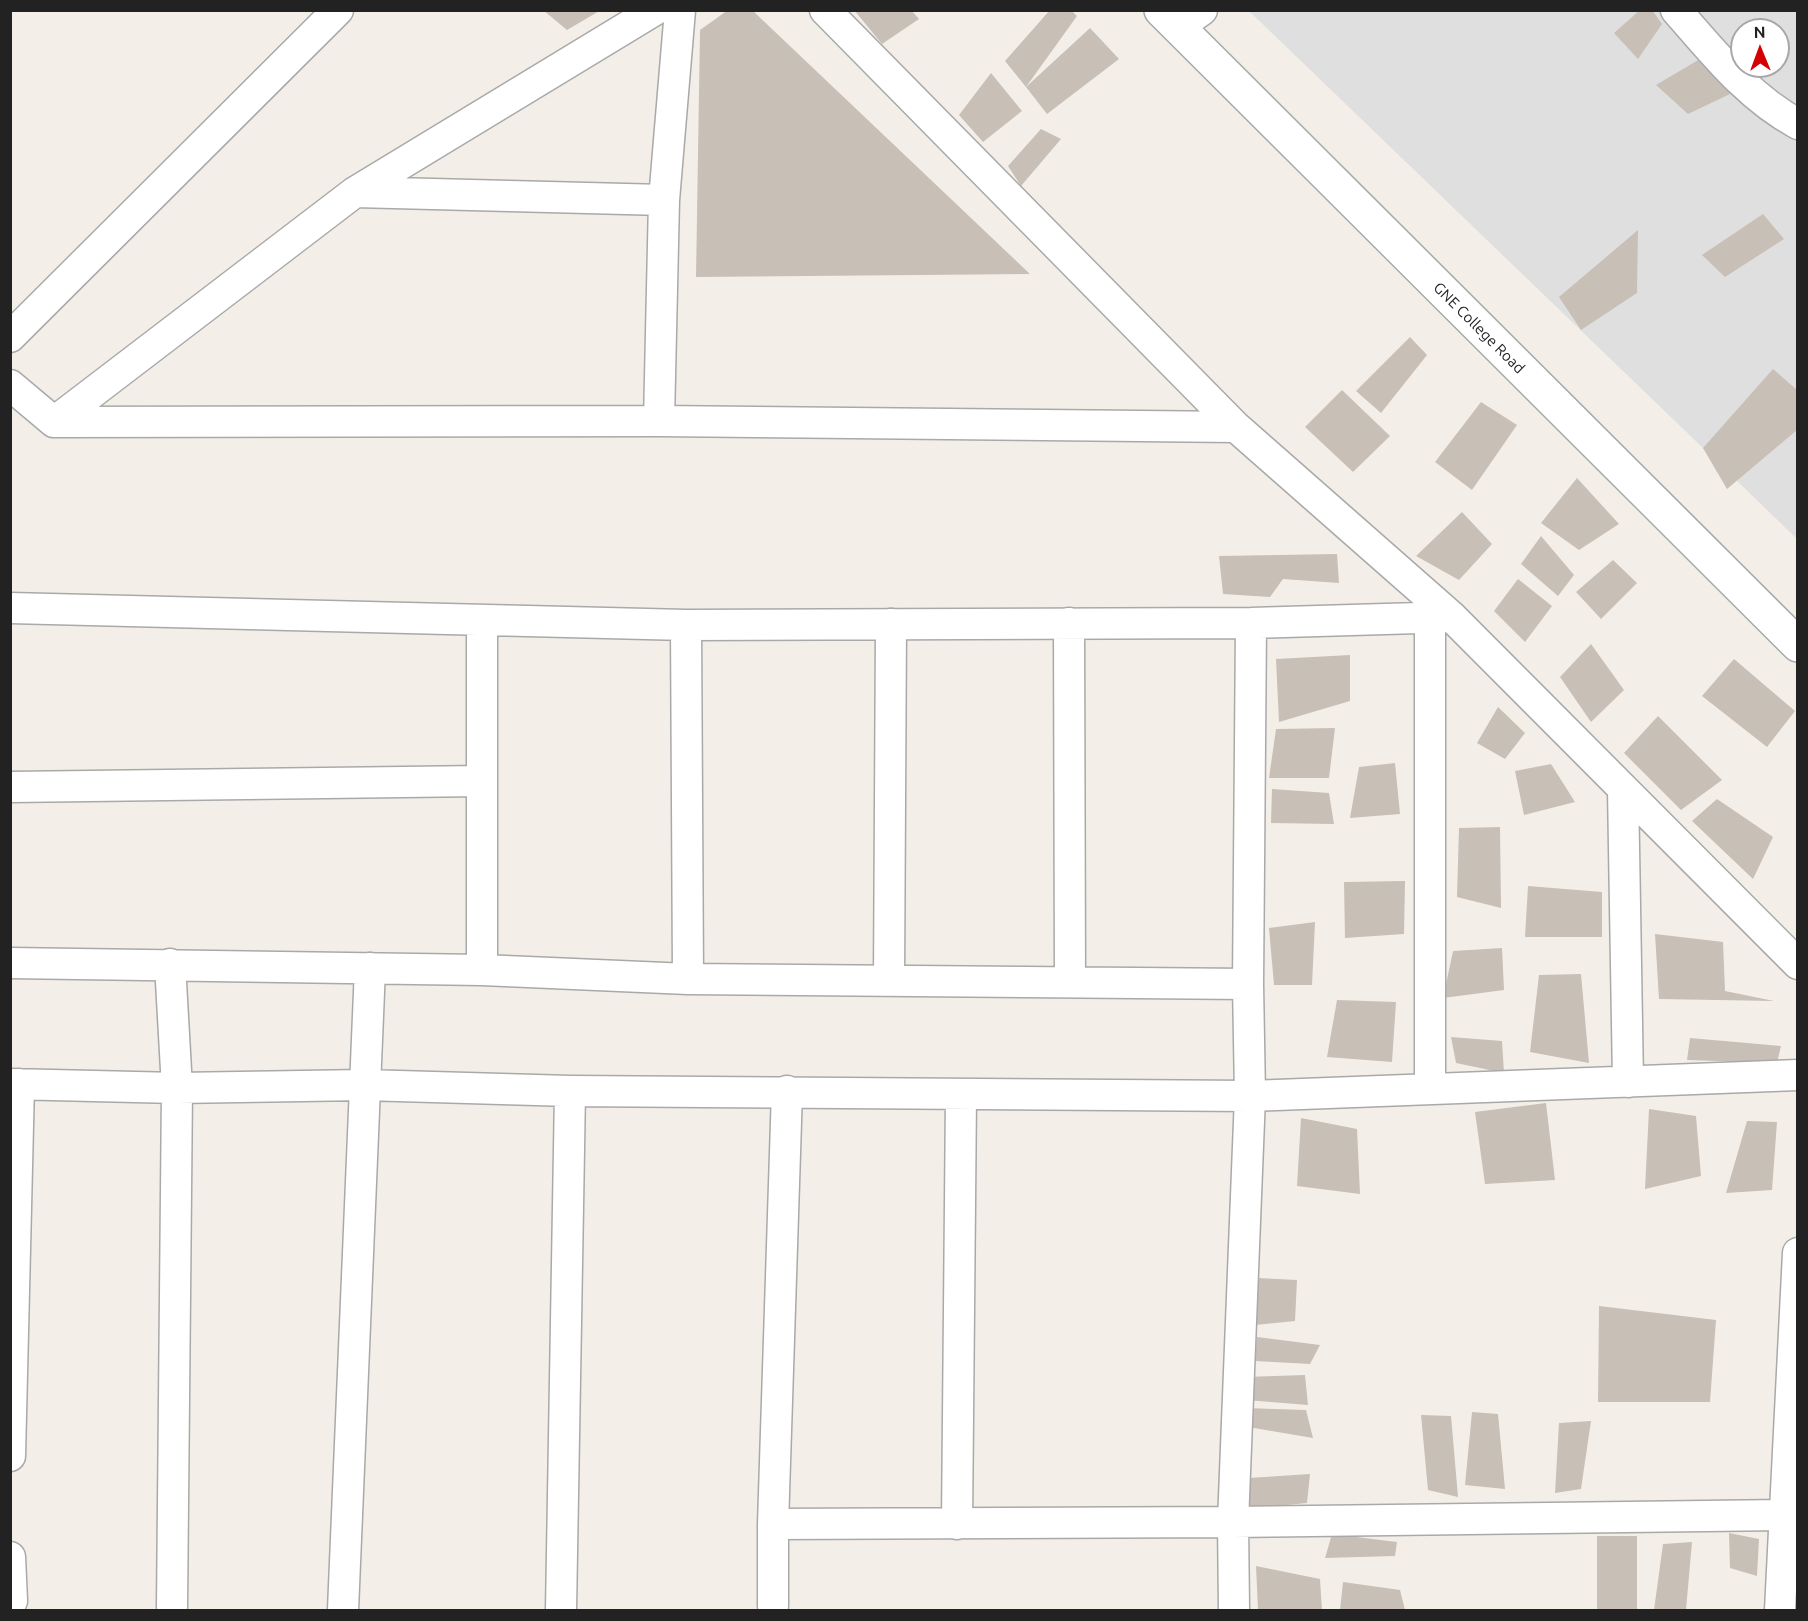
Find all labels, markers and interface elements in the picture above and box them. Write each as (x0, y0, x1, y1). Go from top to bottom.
north arrow (1730, 18, 1790, 78)
text: N (1754, 23, 1766, 41)
street label: GNE College Road (1430, 279, 1528, 377)

